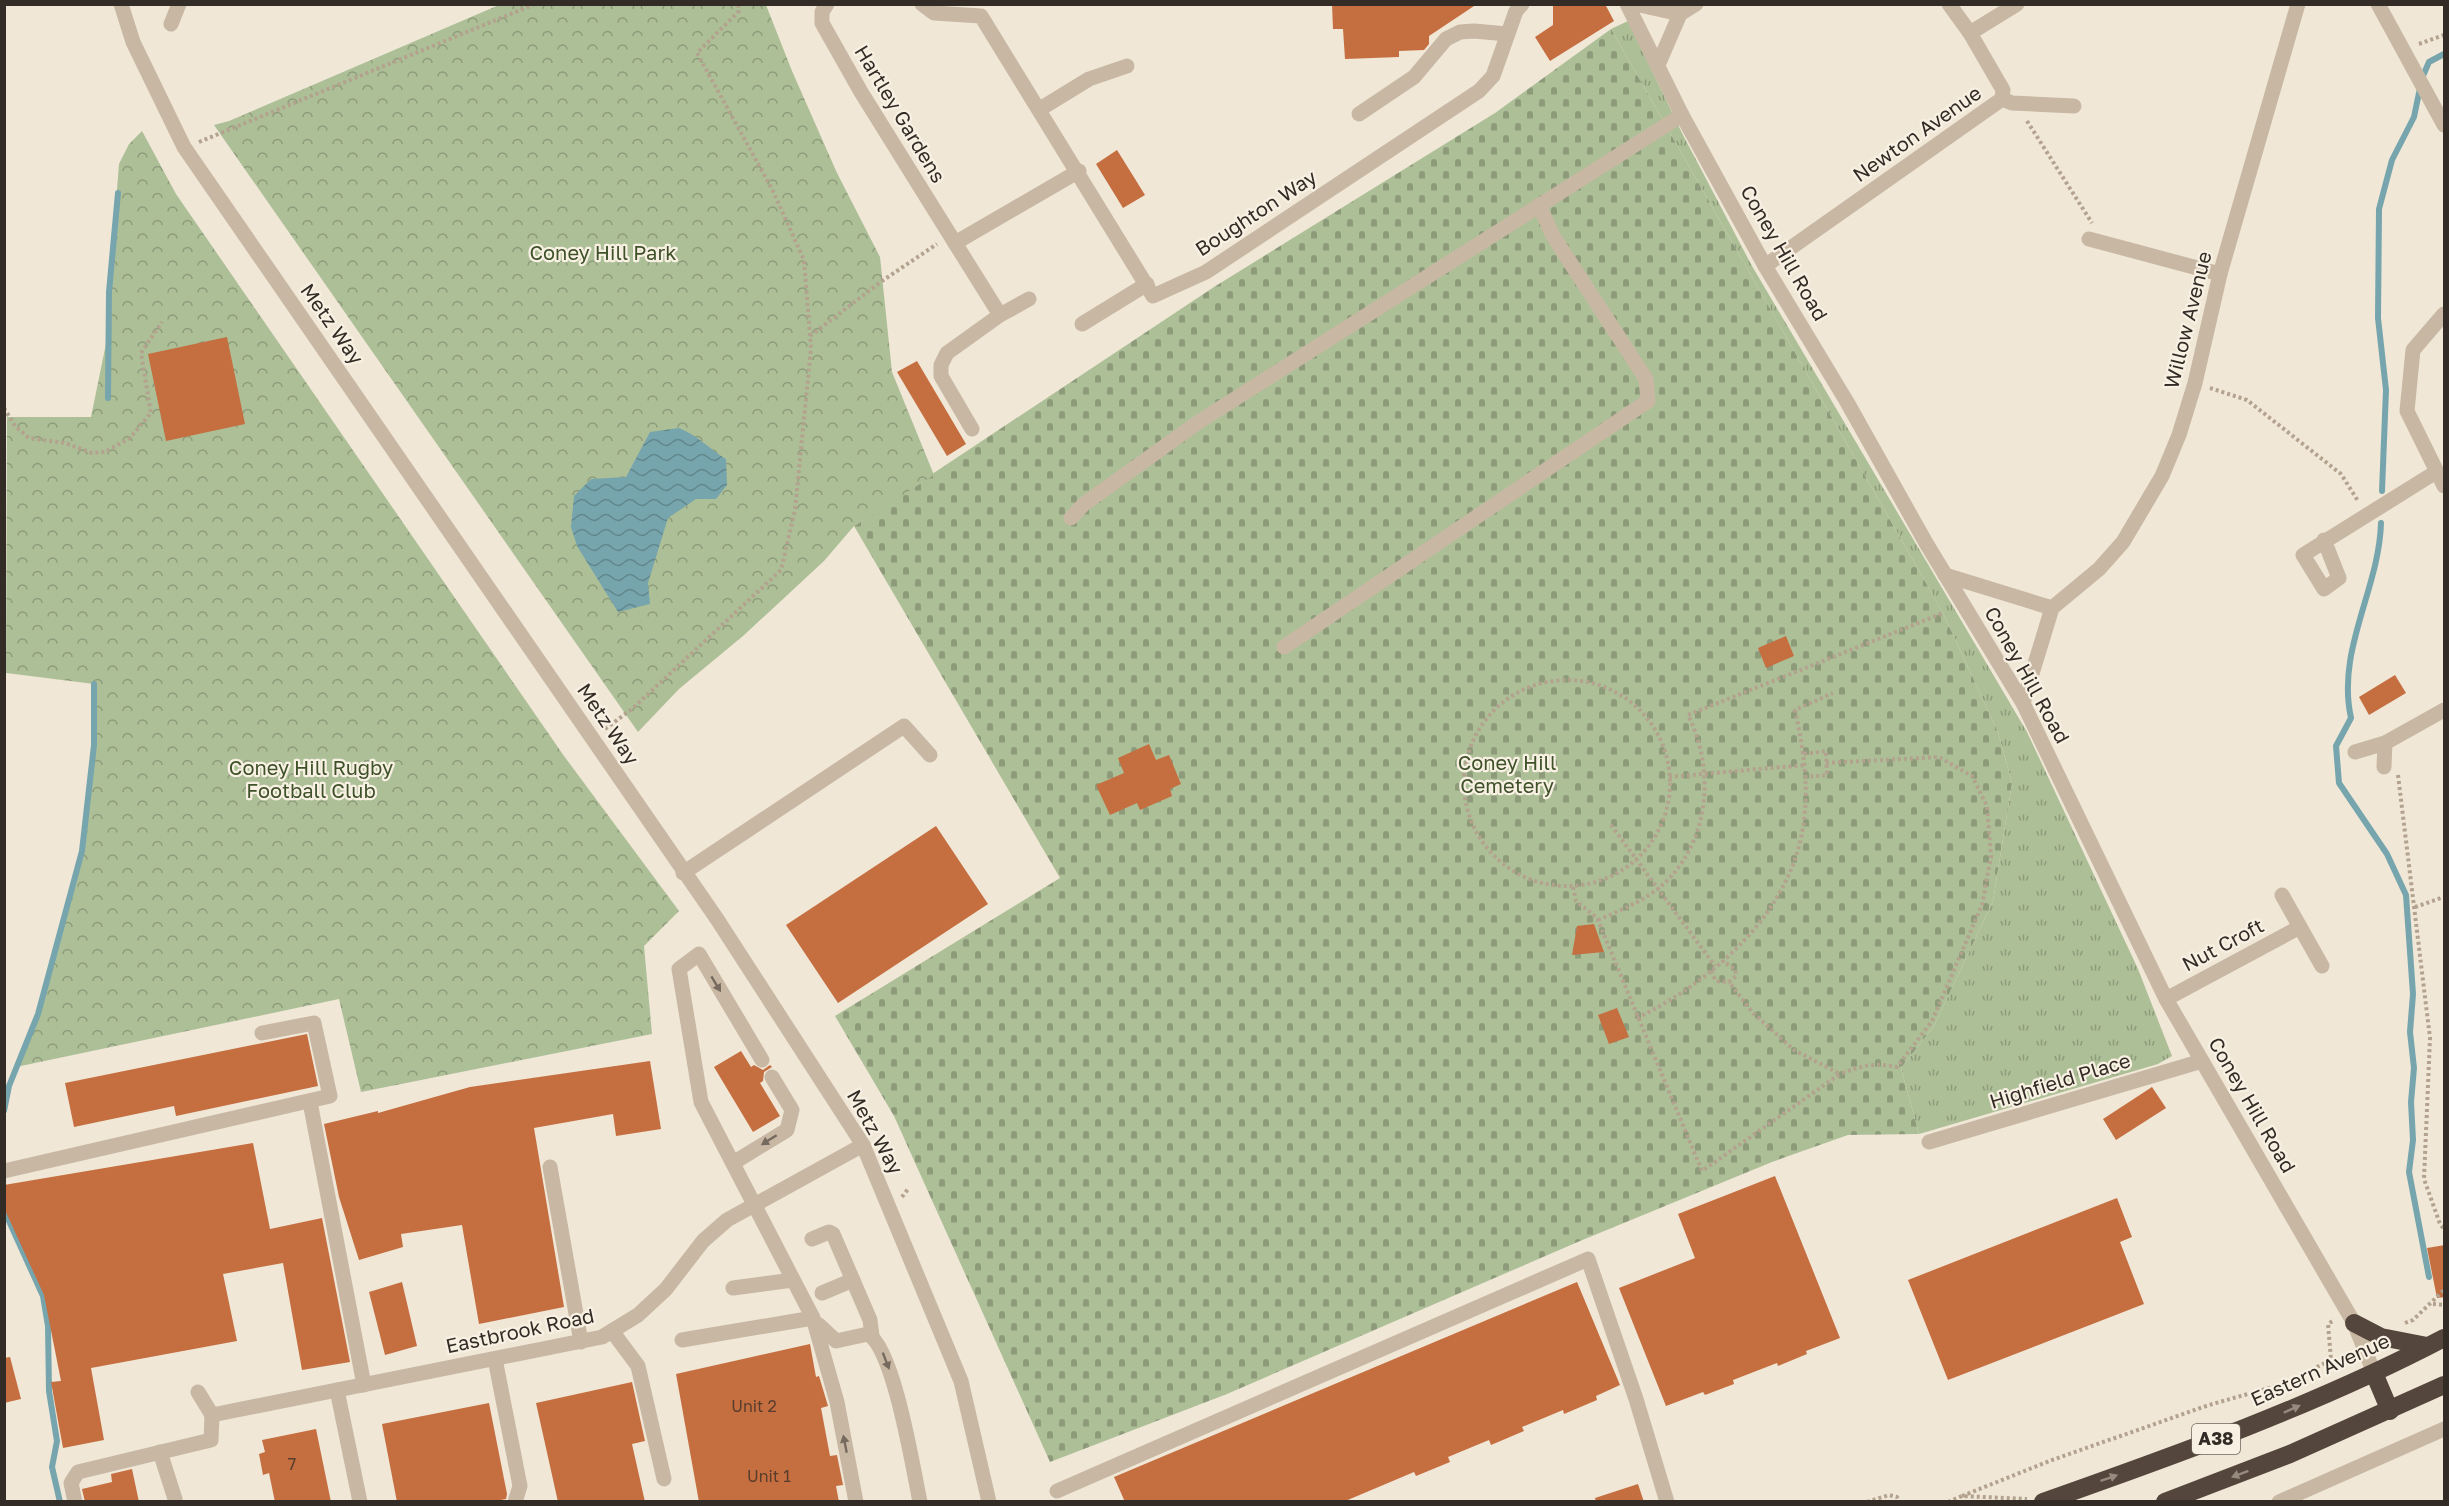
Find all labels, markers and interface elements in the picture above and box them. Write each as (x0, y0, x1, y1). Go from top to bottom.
street label: Hartley Gardens (850, 40, 951, 187)
street label: Newton Avenue (1848, 80, 1985, 186)
street label: Boughton Way (1190, 164, 1321, 260)
street label: Coney Hill Road (1736, 180, 1833, 325)
park label: Coney Hill Park (530, 240, 676, 264)
street label: Willow Avenue (2158, 249, 2216, 391)
street label: Metz Way (296, 278, 369, 368)
street label: Coney Hill Road (1980, 602, 2075, 747)
street label: Metz Way (573, 678, 645, 769)
park label: Coney Hill Cemetery (1458, 750, 1556, 797)
park label: Coney Hill Rugby Football Club (229, 755, 393, 802)
street label: Nut Croft (2178, 913, 2267, 976)
one-way arrow (711, 975, 721, 992)
street label: Coney Hill Road (2204, 1032, 2301, 1177)
street label: Highfield Place (1986, 1047, 2133, 1113)
street label: Metz Way (843, 1085, 909, 1178)
one-way arrow (761, 1135, 778, 1146)
street label: Eastbrook Road (443, 1303, 596, 1357)
street label: Eastern Avenue (2247, 1328, 2393, 1410)
one-way arrow (882, 1352, 891, 1370)
house number: Unit 2 (731, 1396, 777, 1416)
one-way arrow (2283, 1404, 2301, 1414)
road number: A38 (2192, 1424, 2240, 1454)
one-way arrow (840, 1434, 849, 1453)
house number: 7 (288, 1454, 296, 1474)
house number: Unit 1 (747, 1466, 791, 1486)
one-way arrow (2230, 1469, 2248, 1479)
one-way arrow (2100, 1472, 2118, 1482)

